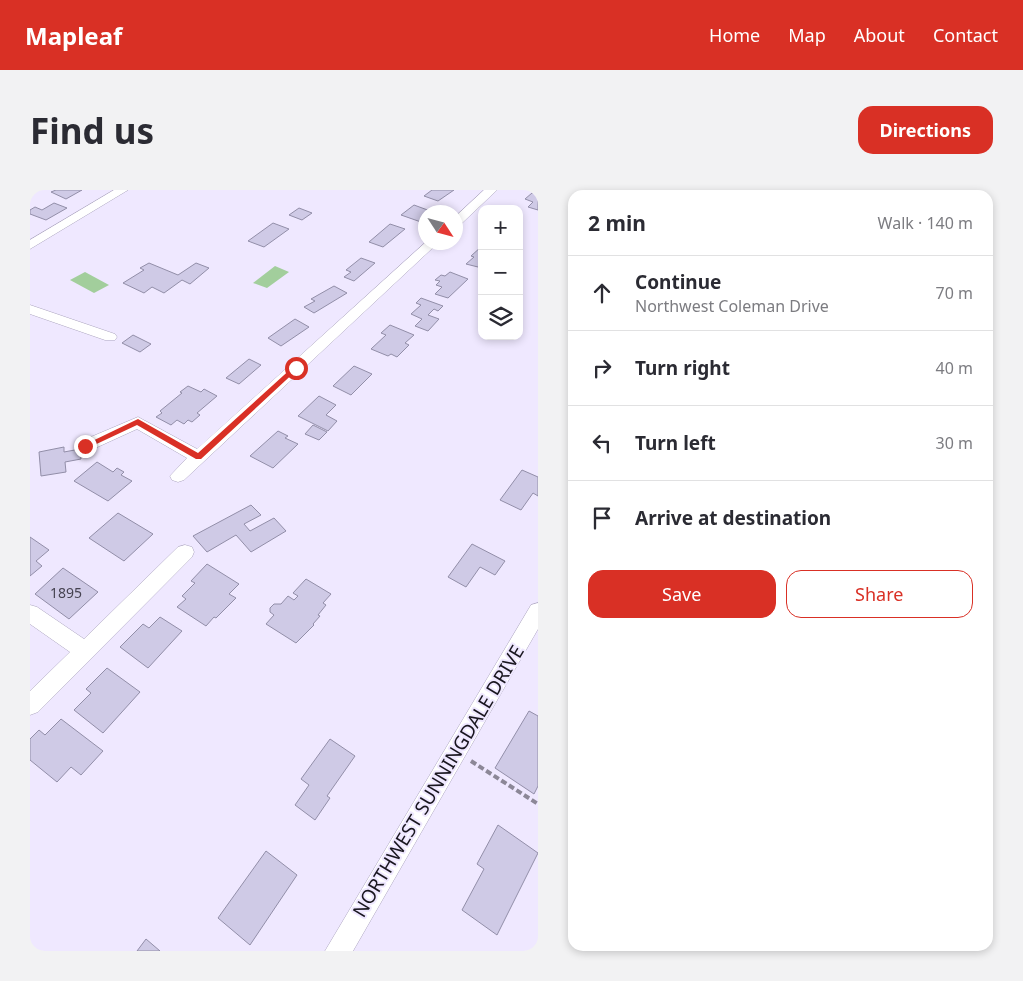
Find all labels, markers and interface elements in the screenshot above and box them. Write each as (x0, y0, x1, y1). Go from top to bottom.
text: Mapleaf (25, 19, 122, 52)
text: Home (709, 23, 760, 47)
text: Map (788, 23, 826, 47)
text: About (854, 23, 905, 47)
text: Contact (933, 23, 998, 47)
button: Directions (858, 106, 993, 154)
text: Find us (30, 107, 154, 154)
north arrow (418, 205, 463, 250)
map controls (478, 205, 523, 340)
button: + (478, 205, 523, 250)
text: 2 min (588, 209, 646, 237)
text: Walk · 140 m (878, 212, 973, 234)
button: − (478, 250, 523, 295)
text: Continue (635, 269, 721, 295)
icon: ahead (588, 279, 616, 307)
text: 70 m (936, 282, 973, 304)
button: layers (478, 295, 523, 340)
text: Northwest Coleman Drive (635, 295, 829, 317)
icon: right (588, 354, 616, 382)
text: Turn right (635, 355, 730, 381)
route start (285, 357, 308, 380)
text: 40 m (936, 357, 973, 379)
icon: left (588, 429, 616, 457)
text: Turn left (635, 430, 716, 456)
text: 30 m (936, 432, 973, 454)
route end (74, 435, 97, 458)
icon: arrive (588, 504, 616, 532)
text: Arrive at destination (635, 505, 831, 531)
button: Save (588, 570, 776, 618)
button: Share (786, 570, 973, 618)
house number: 1895 (50, 583, 82, 602)
street label: NORTHWEST SUNNINGDALE DRIVE (346, 640, 530, 922)

